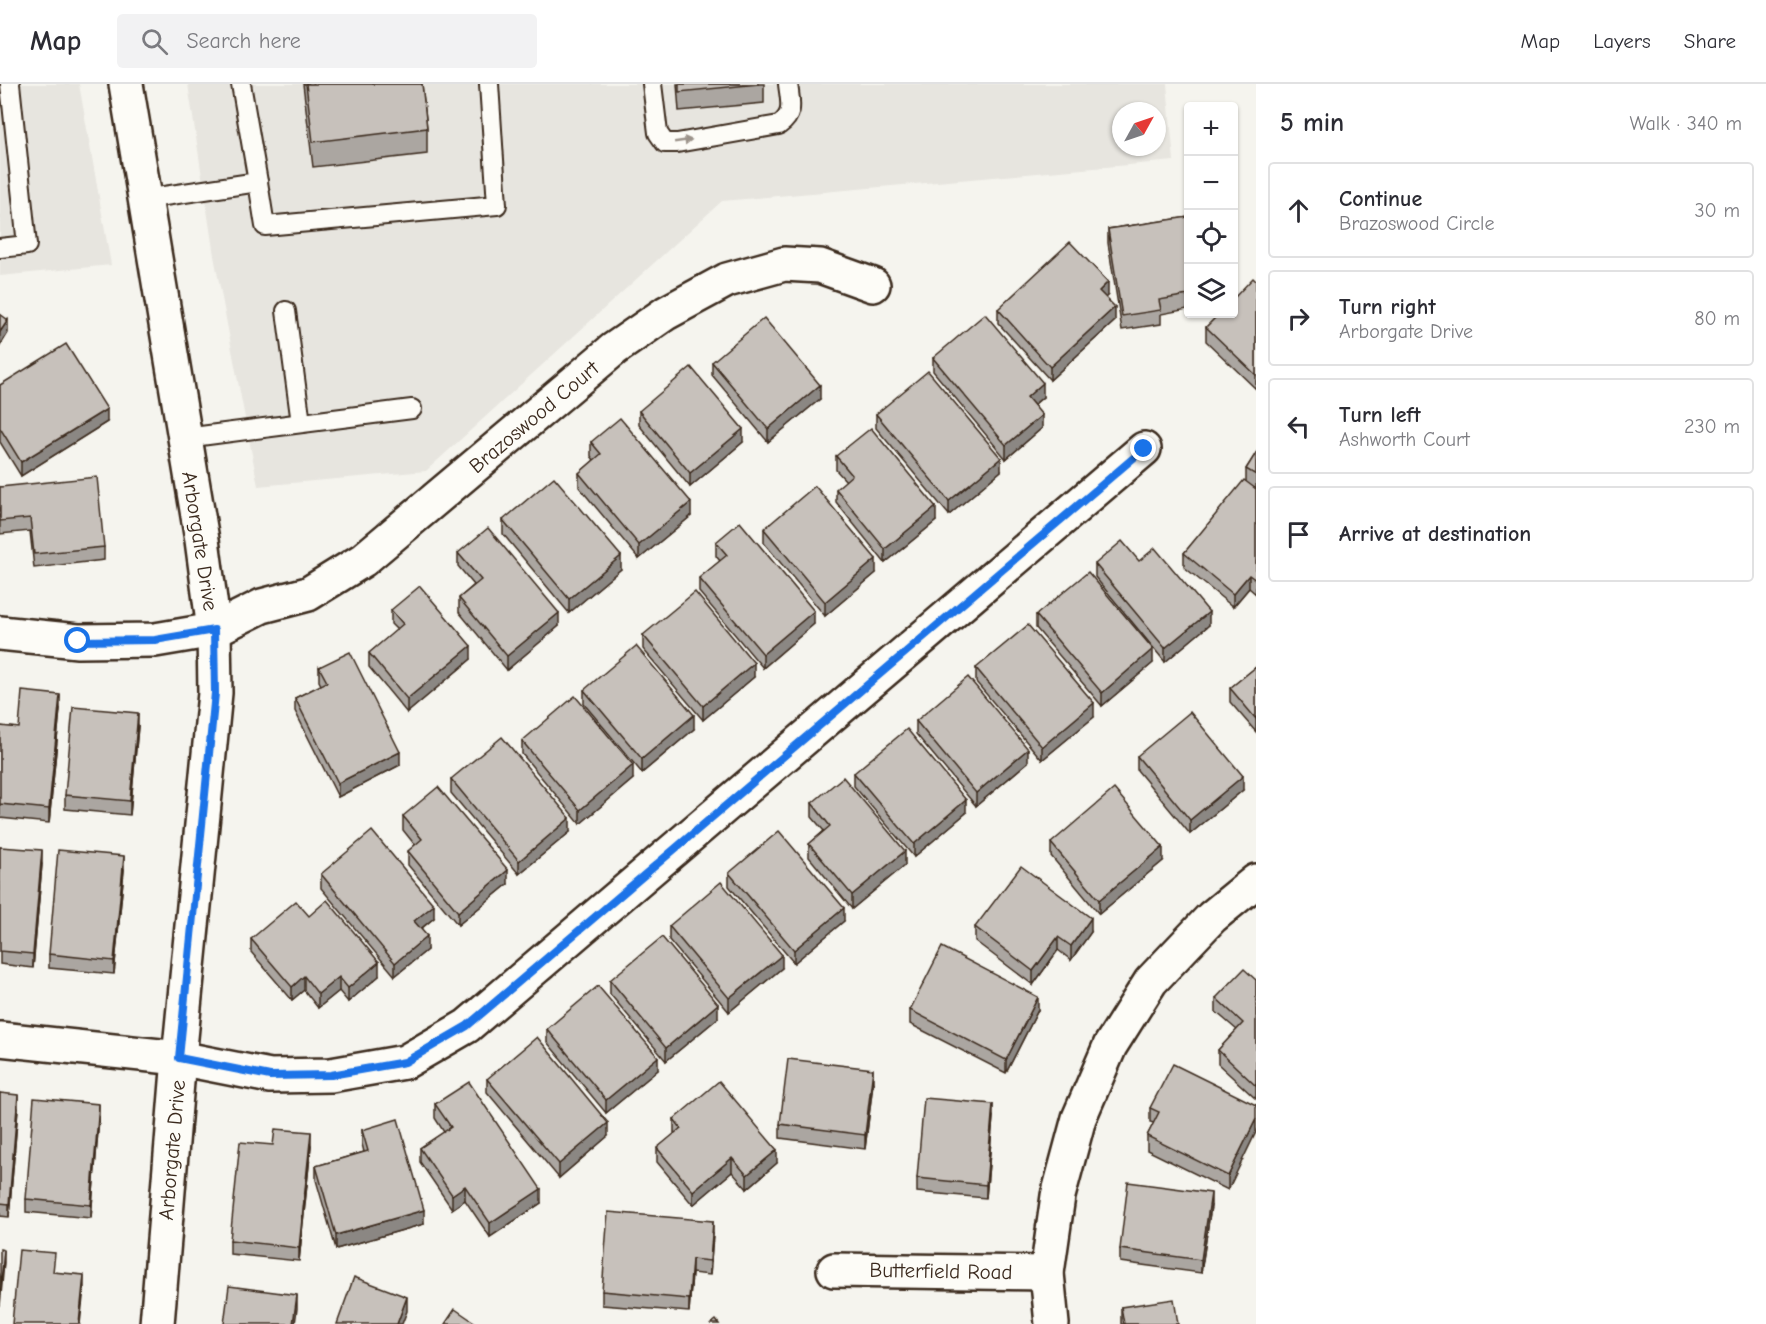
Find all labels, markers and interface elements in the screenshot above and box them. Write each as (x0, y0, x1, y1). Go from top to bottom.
search box (117, 14, 537, 68)
text: Map (30, 25, 81, 57)
icon: search (138, 25, 171, 58)
text: Search here (186, 28, 301, 54)
text: Map (1521, 29, 1560, 53)
text: Layers (1593, 29, 1651, 53)
text: Share (1684, 29, 1736, 53)
north arrow (1112, 102, 1166, 156)
map controls (1184, 102, 1238, 318)
button: + (1184, 102, 1238, 156)
text: 5 min (1280, 108, 1344, 138)
text: Walk · 340 m (1630, 112, 1742, 135)
one-way arrow (674, 137, 693, 146)
button: − (1184, 156, 1238, 210)
text: Continue (1339, 186, 1422, 212)
icon: ahead (1282, 194, 1315, 227)
text: 30 m (1694, 199, 1740, 222)
button: locate (1184, 210, 1238, 264)
text: Brazoswood Circle (1339, 212, 1495, 235)
button: layers (1184, 264, 1238, 318)
text: Turn right (1339, 294, 1436, 320)
icon: right (1282, 302, 1315, 335)
text: 80 m (1694, 307, 1740, 330)
text: Arborgate Drive (1339, 320, 1473, 343)
street label: Brazoswood Court (464, 355, 604, 478)
text: Turn left (1339, 402, 1421, 428)
icon: left (1282, 410, 1315, 443)
text: 230 m (1684, 415, 1740, 438)
text: Ashworth Court (1339, 428, 1470, 451)
route end (1130, 435, 1156, 461)
street label: Arborgate Drive (177, 470, 223, 612)
icon: arrive (1282, 518, 1315, 551)
text: Arrive at destination (1339, 521, 1531, 547)
route start (64, 627, 90, 653)
street label: Arborgate Drive (154, 1079, 190, 1221)
street label: Butterfield Road (869, 1258, 1013, 1284)

